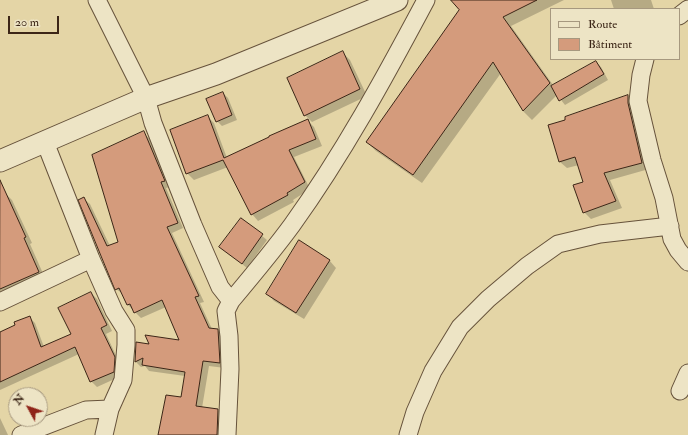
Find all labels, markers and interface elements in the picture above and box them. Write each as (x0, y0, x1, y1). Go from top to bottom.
scale bar (10, 8, 61, 34)
legend (550, 8, 680, 60)
text: 20 m (15, 15, 39, 30)
text: Route (588, 17, 617, 32)
text: Bâtiment (588, 37, 632, 52)
north arrow (8, 387, 48, 427)
text: N (11, 392, 27, 408)

